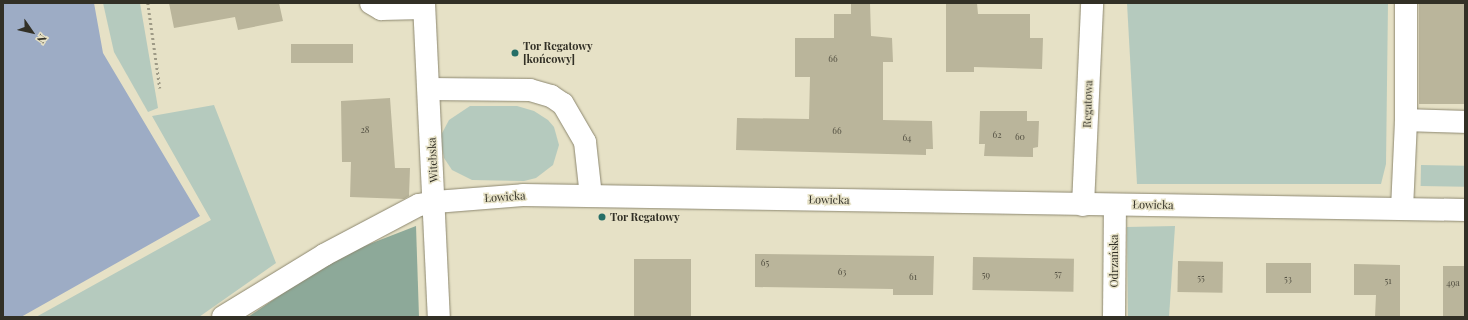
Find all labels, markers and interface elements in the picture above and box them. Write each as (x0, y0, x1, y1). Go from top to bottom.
north arrow (12, 12, 52, 52)
text: N (34, 31, 51, 46)
place label: Tor Regatowy [końcowy] (523, 40, 593, 66)
marker: Tor Regatowy [końcowy] (510, 48, 520, 58)
house number: 66 (828, 53, 838, 63)
street label: Regatowa (1081, 80, 1095, 128)
house number: 28 (361, 124, 369, 134)
house number: 66 (832, 125, 842, 135)
house number: 62 (993, 129, 1001, 139)
house number: 60 (1015, 131, 1025, 141)
house number: 64 (902, 132, 912, 142)
street label: Witebska (425, 137, 441, 183)
street label: Łowicka (484, 189, 526, 205)
street label: Łowicka (808, 193, 850, 207)
street label: Łowicka (1132, 198, 1174, 212)
place label: Tor Regatowy (610, 210, 680, 224)
marker: Tor Regatowy (597, 212, 607, 222)
street label: Odrzańska (1107, 234, 1121, 288)
house number: 65 (761, 257, 769, 267)
house number: 63 (838, 266, 846, 276)
house number: 57 (1054, 268, 1062, 278)
house number: 59 (982, 269, 990, 279)
house number: 61 (909, 271, 917, 281)
house number: 55 (1197, 272, 1205, 282)
house number: 53 (1284, 273, 1292, 283)
house number: 51 (1384, 275, 1392, 285)
house number: 49a (1446, 277, 1460, 287)

